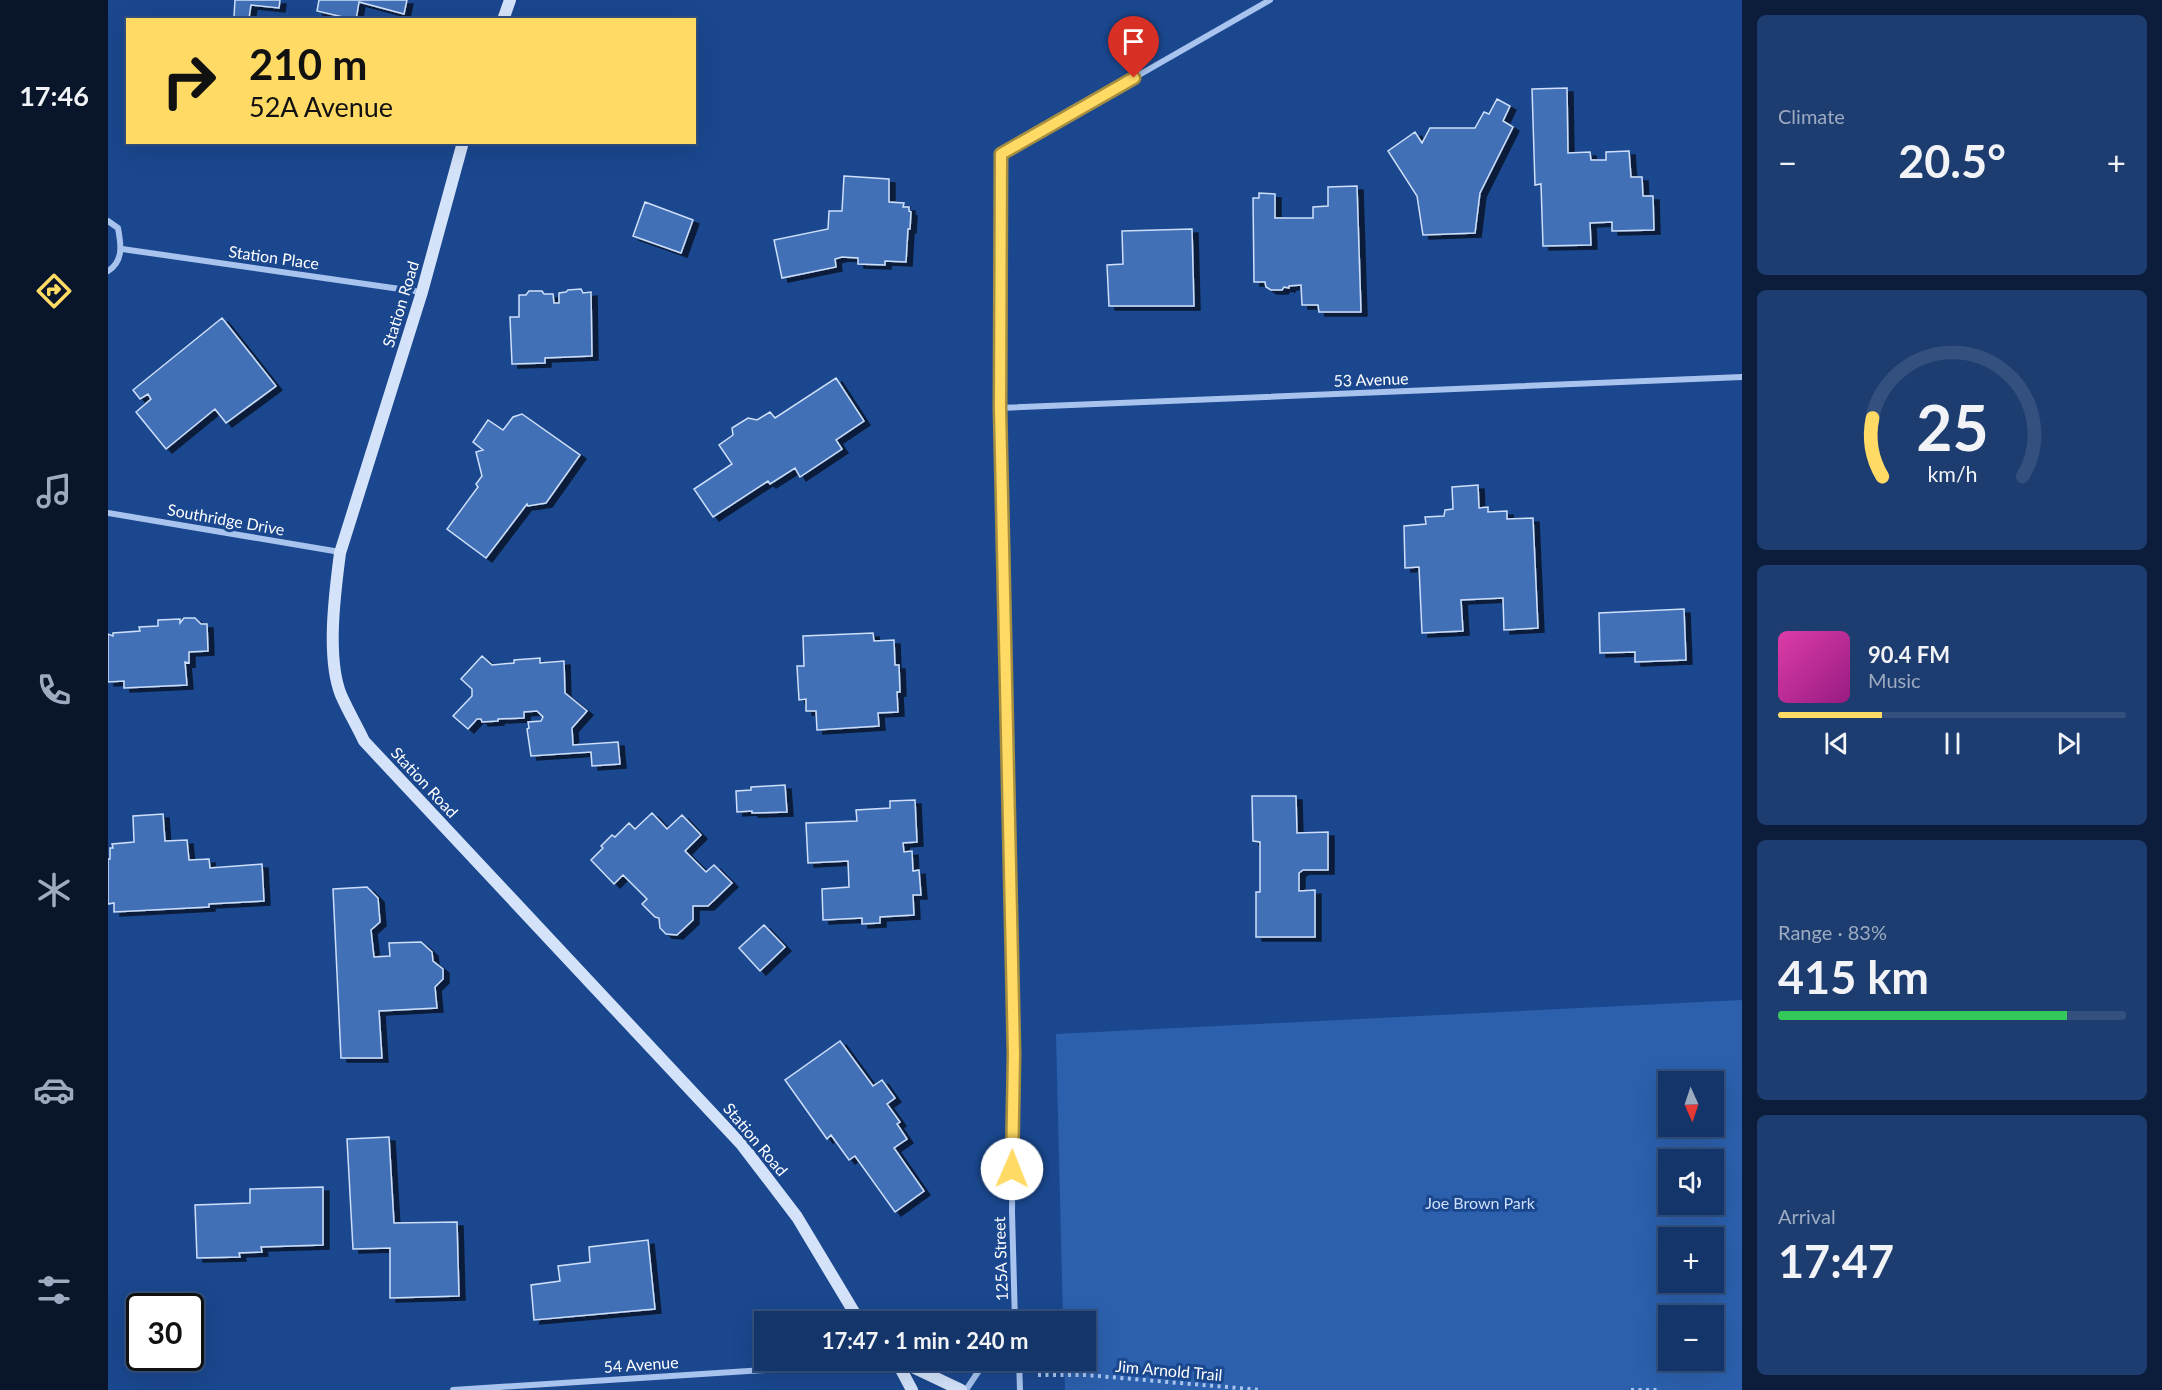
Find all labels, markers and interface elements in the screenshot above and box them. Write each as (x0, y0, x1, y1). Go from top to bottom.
pin (1108, 16, 1159, 78)
icon: arrive (1117, 25, 1150, 58)
text: 210 m (249, 39, 367, 89)
icon: right (150, 42, 228, 120)
text: 17:46 (19, 79, 89, 112)
text: 52A Avenue (249, 90, 393, 123)
text: Climate (1778, 104, 1845, 128)
text: 20.5° (1898, 134, 2006, 188)
text: − (1778, 142, 1797, 182)
text: + (2107, 142, 2126, 182)
street label: Station Place (228, 241, 320, 273)
street label: Station Road (378, 259, 422, 349)
icon: directions (33, 270, 75, 312)
street label: 53 Avenue (1333, 368, 1409, 390)
text: 25 (1916, 389, 1988, 464)
text: km/h (1927, 461, 1977, 487)
icon: music (33, 470, 75, 512)
street label: Southridge Drive (166, 499, 286, 539)
text: 90.4 FM (1868, 641, 1950, 668)
text: Music (1868, 668, 1921, 692)
icon: phone (33, 669, 75, 711)
icon: previous (1820, 727, 1853, 760)
icon: pause (1936, 727, 1969, 760)
icon: next (2052, 727, 2085, 760)
street label: Station Road (388, 743, 462, 821)
icon: climate (33, 869, 75, 911)
text: Range · 83% (1778, 920, 1887, 944)
text: 415 km (1778, 950, 1929, 1004)
icon: car (33, 1069, 75, 1111)
north arrow (1658, 1071, 1724, 1137)
map controls (1658, 1071, 1724, 1371)
street label: Station Road (720, 1099, 792, 1179)
position arrow (980, 1137, 1044, 1201)
button: sound (1658, 1149, 1724, 1215)
park label: Joe Brown Park (1425, 1193, 1536, 1212)
text: Arrival (1778, 1204, 1836, 1228)
street label: 125A Street (989, 1216, 1011, 1301)
button: + (1658, 1227, 1724, 1293)
text: 17:47 (1778, 1234, 1894, 1288)
icon: filters (33, 1269, 75, 1311)
speed limit sign: 30 (126, 1293, 204, 1371)
button: − (1658, 1305, 1724, 1371)
text: 17:47 · 1 min · 240 m (822, 1327, 1028, 1354)
street label: 54 Avenue (603, 1352, 679, 1376)
street label: Jim Arnold Trail (1115, 1356, 1223, 1384)

